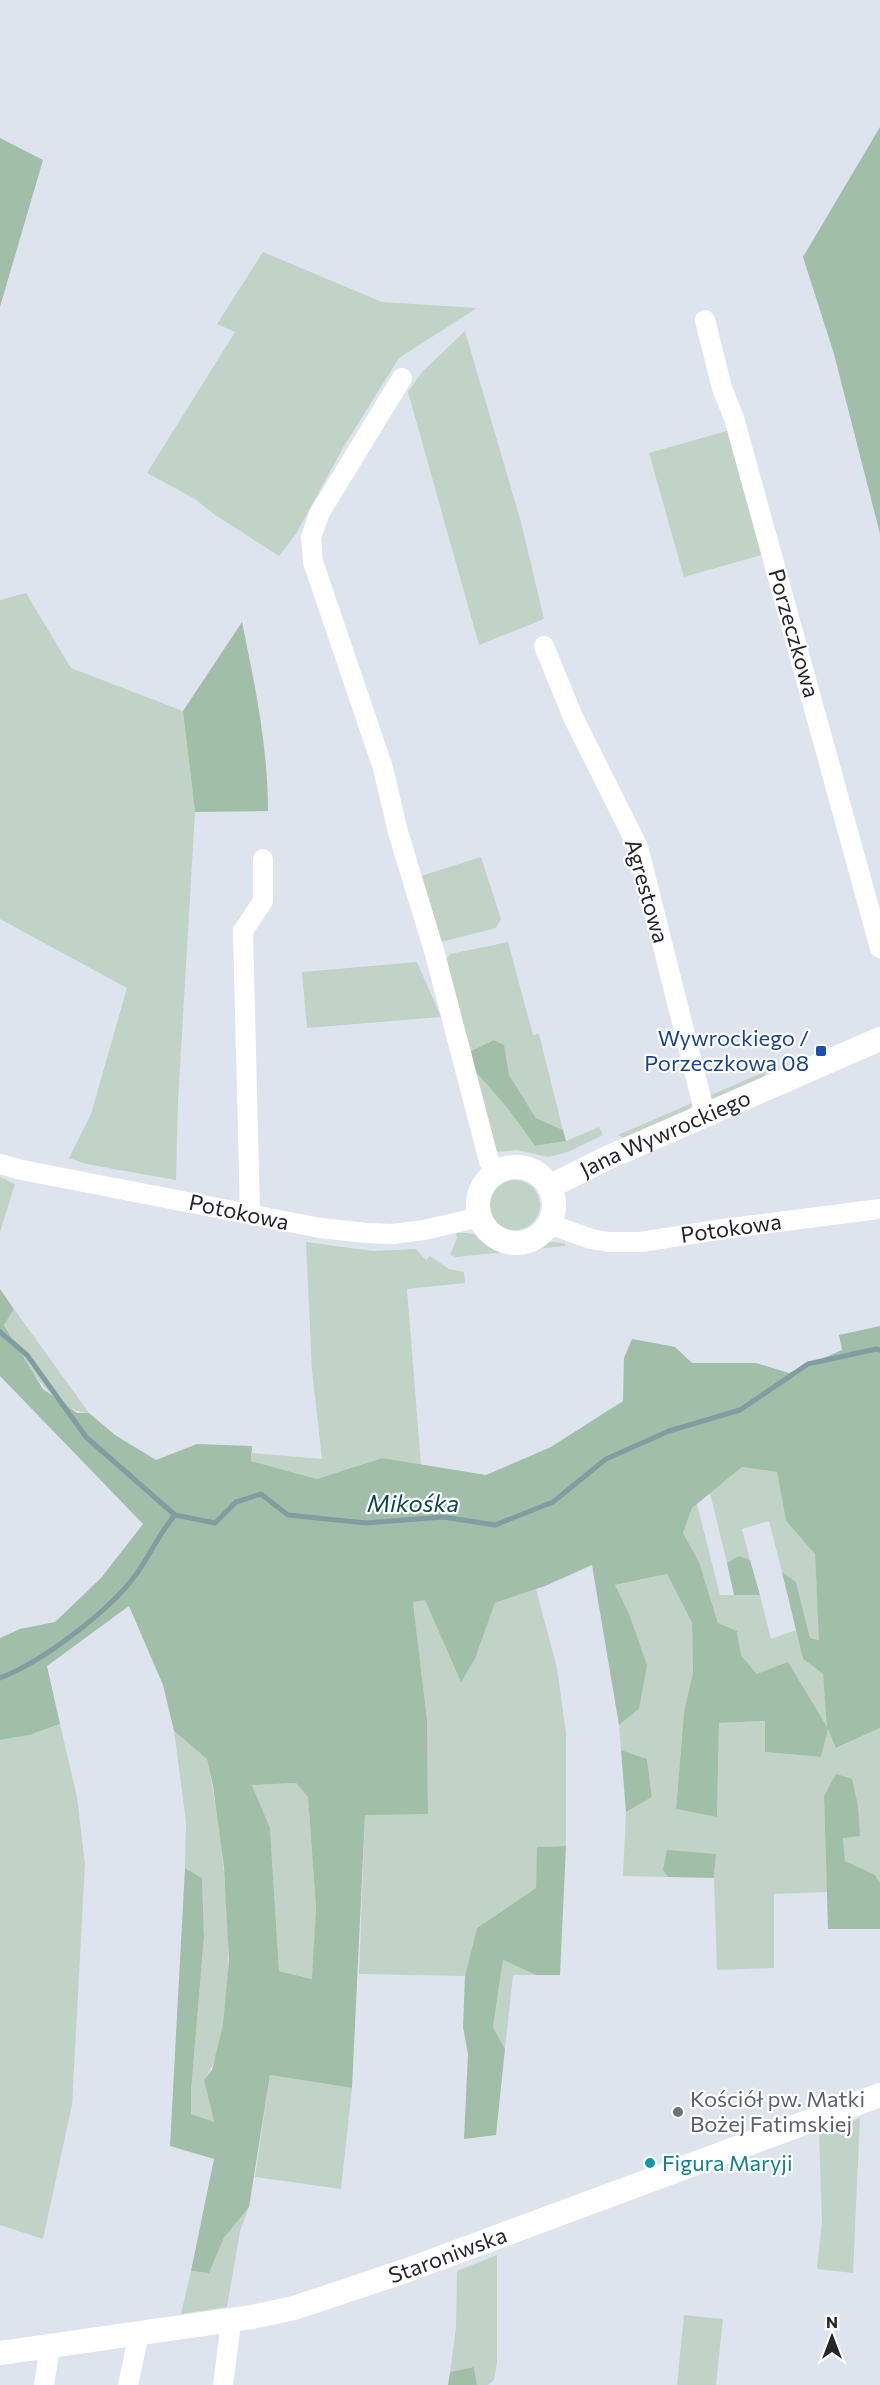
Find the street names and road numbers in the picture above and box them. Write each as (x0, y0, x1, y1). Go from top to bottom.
street label: Porzeczkowa (763, 565, 826, 700)
street label: Agrestowa (620, 836, 675, 946)
street label: Jana Wywrockiego (575, 1083, 754, 1182)
street label: Potokowa (187, 1188, 292, 1235)
street label: Potokowa (679, 1207, 783, 1248)
street label: Staroniwska (385, 2221, 510, 2289)

